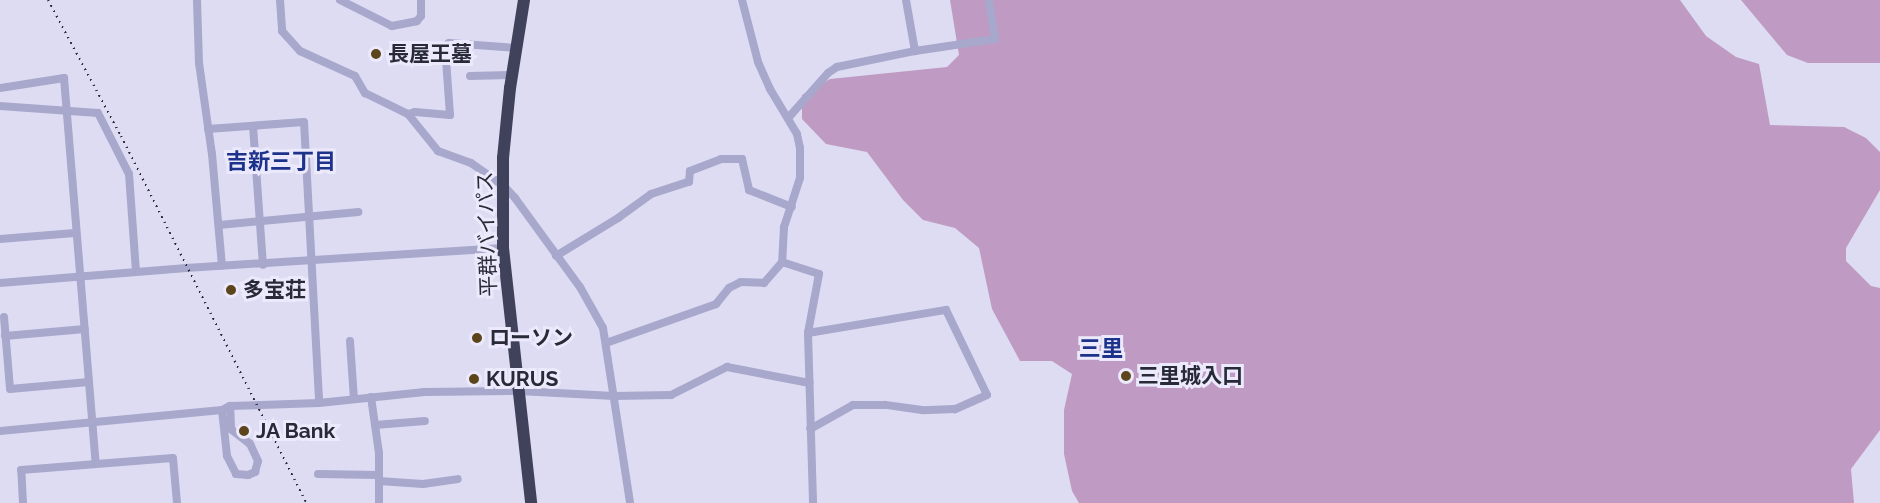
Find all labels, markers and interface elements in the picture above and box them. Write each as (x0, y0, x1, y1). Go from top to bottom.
place label: 長屋王墓 (388, 41, 472, 67)
marker: 長屋王墓 (369, 47, 383, 61)
district label: 吉新三丁目 (226, 149, 336, 175)
street label: 平群バイパス (472, 171, 502, 297)
place label: 多宝荘 (243, 277, 306, 303)
marker: 多宝荘 (224, 283, 238, 297)
place label: ローソン (489, 325, 573, 351)
marker: ローソン (470, 331, 484, 345)
district label: 三里 (1079, 336, 1123, 362)
place label: 三里城入口 (1138, 363, 1243, 389)
place label: KURUS (486, 366, 558, 392)
marker: 三里城入口 (1119, 369, 1133, 383)
marker: KURUS (467, 372, 481, 386)
place label: JA Bank (256, 418, 336, 444)
marker: JA Bank (237, 424, 251, 438)

